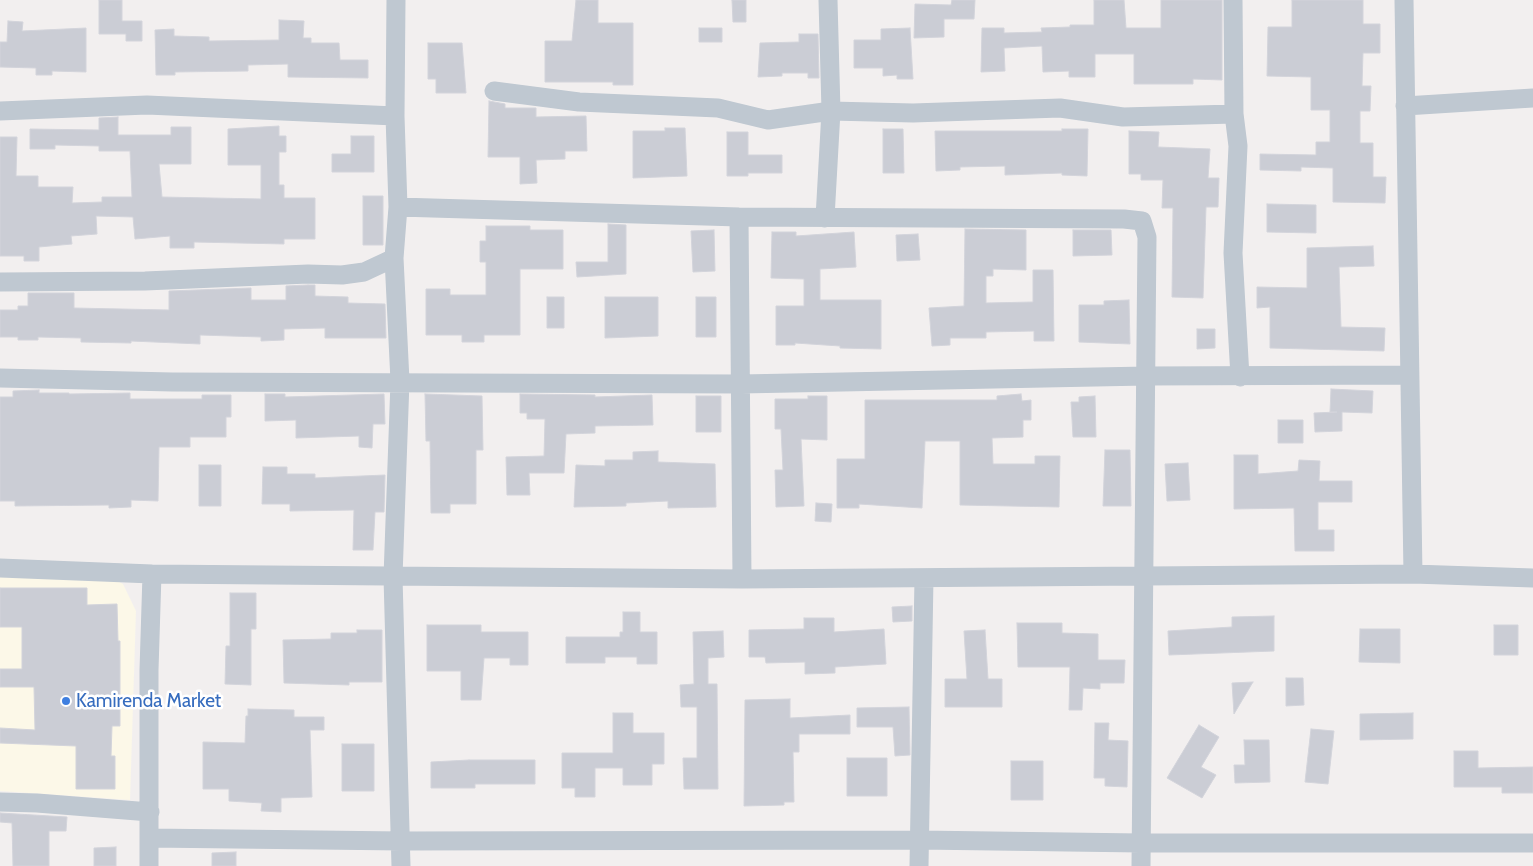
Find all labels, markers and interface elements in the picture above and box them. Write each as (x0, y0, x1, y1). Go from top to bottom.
place label: Kamirenda Market (76, 690, 221, 712)
marker: Kamirenda Market (60, 695, 72, 707)

